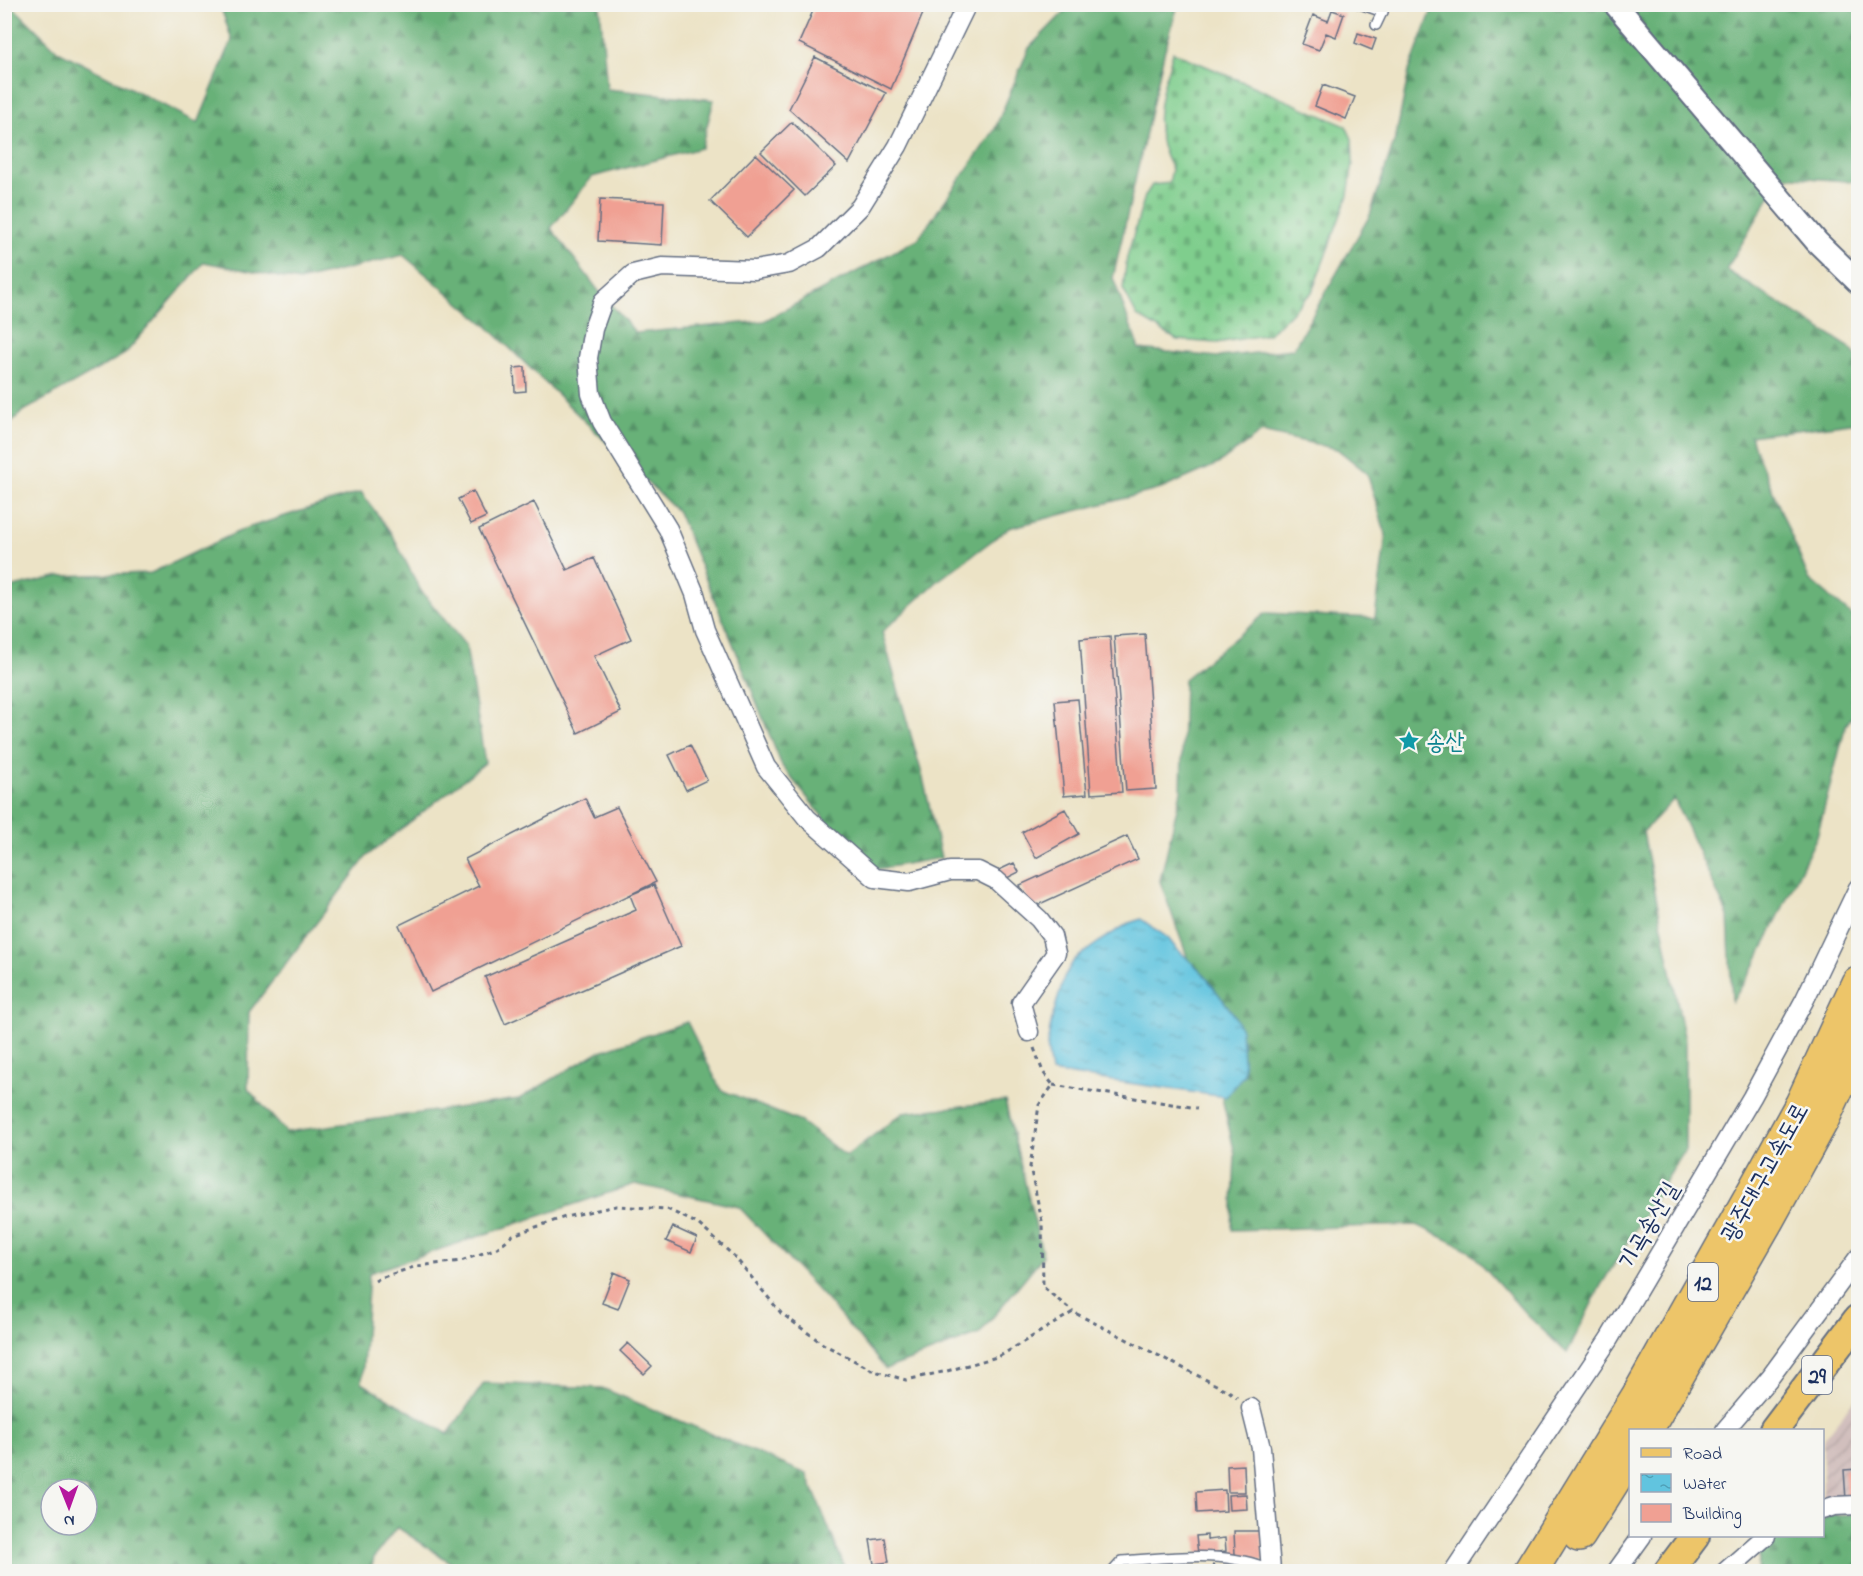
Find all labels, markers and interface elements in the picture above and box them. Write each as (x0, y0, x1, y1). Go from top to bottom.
place label: 송산 (1426, 726, 1465, 761)
place icon: 송산 (1397, 729, 1421, 753)
street label: 광주대구고속도로 (1713, 1097, 1819, 1249)
street label: 기곡송산길 (1611, 1176, 1689, 1277)
road number: 12 (1688, 1263, 1718, 1301)
road number: 29 (1802, 1356, 1832, 1394)
legend (1629, 1429, 1824, 1537)
text: Road (1683, 1442, 1722, 1468)
text: Water (1683, 1472, 1727, 1498)
north arrow (39, 1477, 99, 1537)
text: Building (1682, 1502, 1742, 1529)
text: N (63, 1508, 75, 1532)

